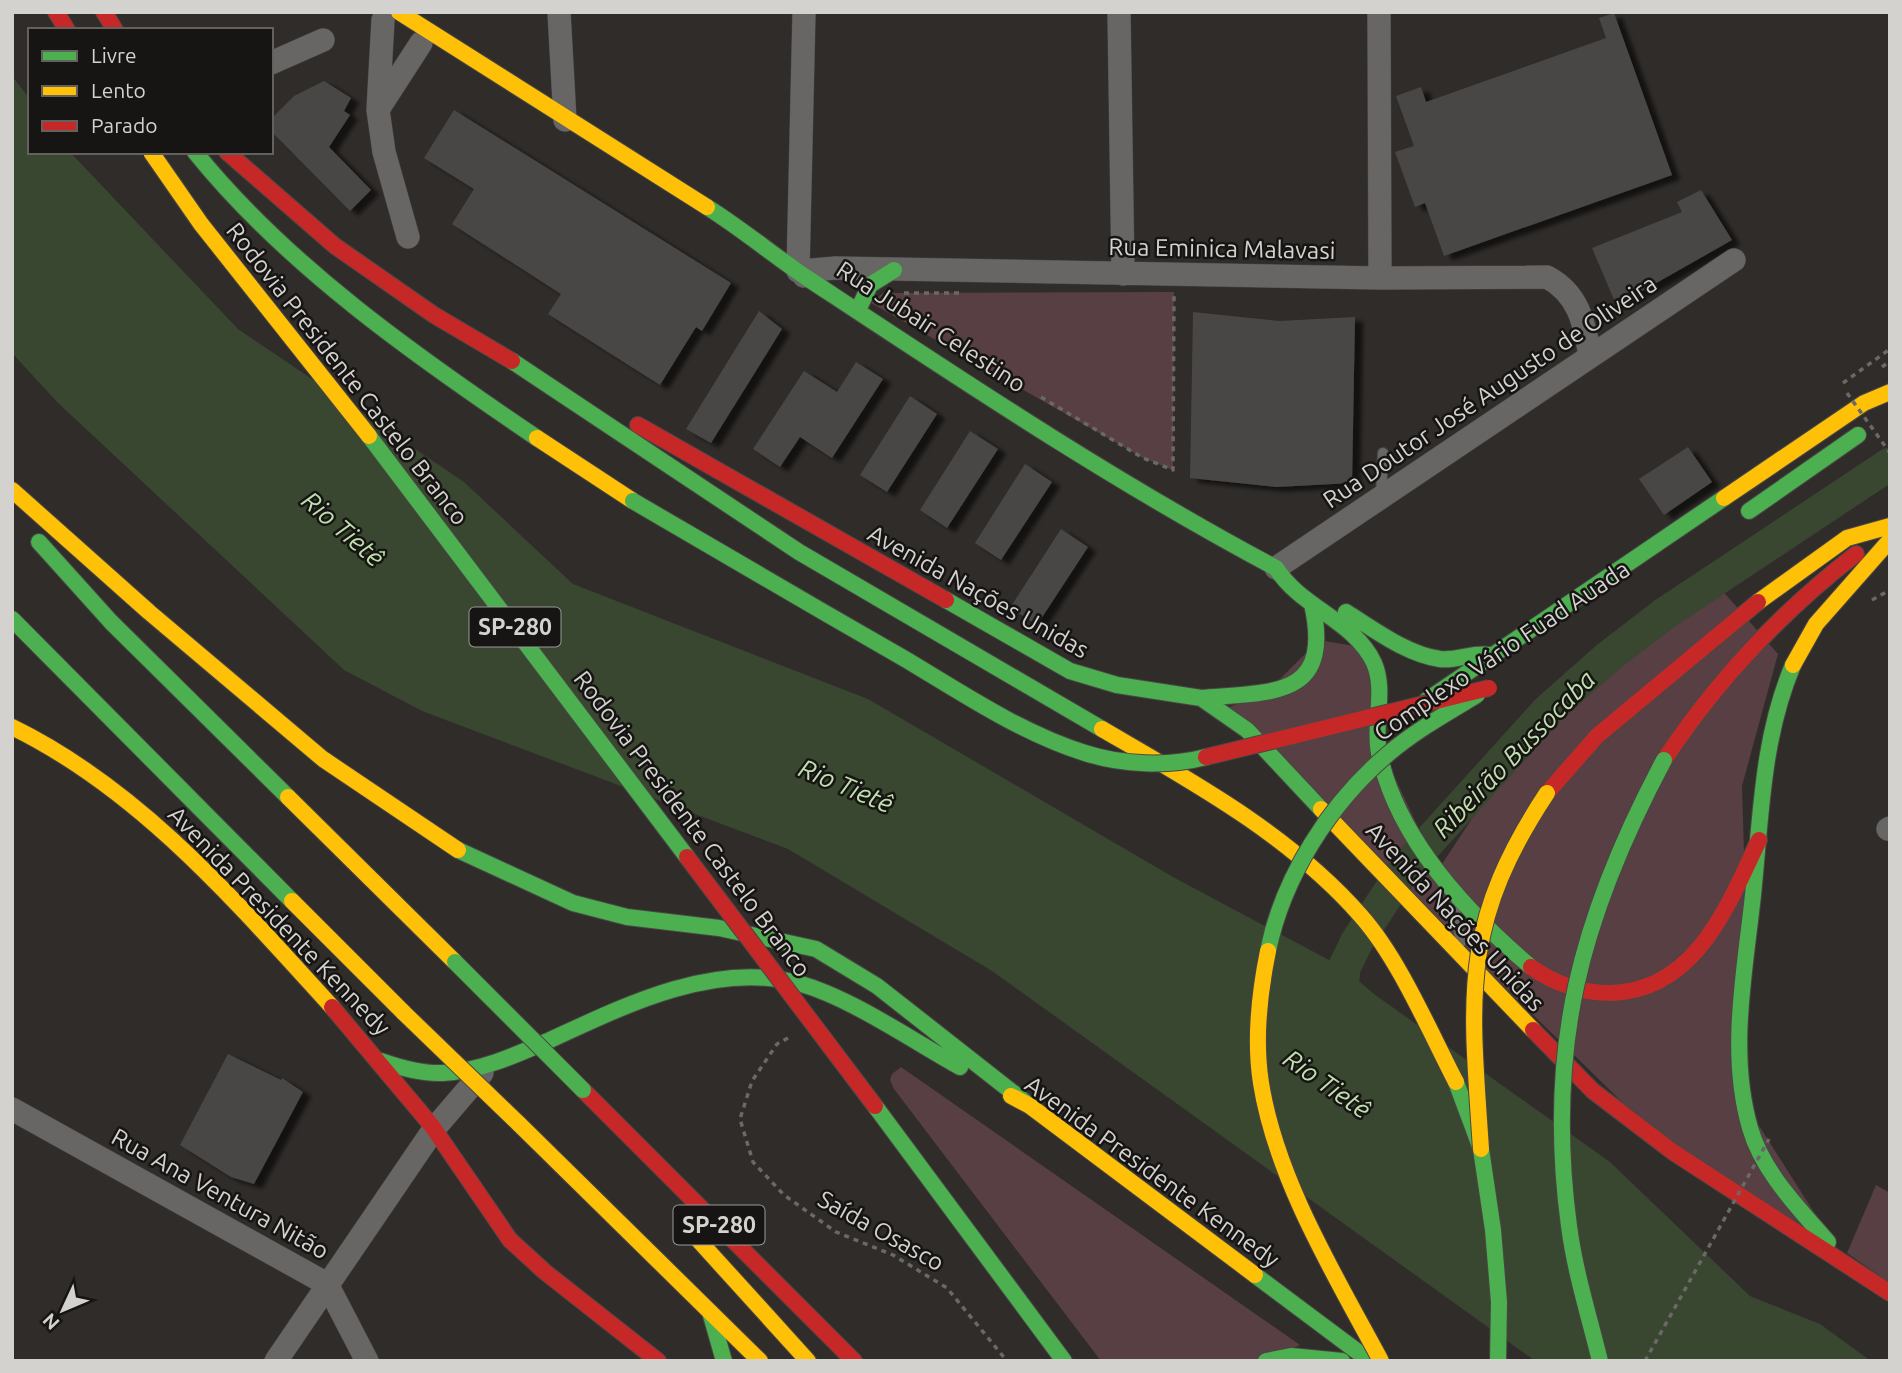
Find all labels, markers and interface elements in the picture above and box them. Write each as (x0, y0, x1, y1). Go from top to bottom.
legend (28, 28, 273, 154)
text: Livre (91, 43, 137, 67)
text: Lento (91, 78, 146, 102)
text: Parado (91, 113, 157, 137)
street label: Rodovia Presidente Castelo Branco (221, 217, 474, 530)
street label: Rua Eminica Malavasi (1108, 233, 1336, 264)
street label: Rua Jubair Celestino (832, 255, 1031, 398)
street label: Rua Doutor José Augusto de Oliveira (1318, 270, 1661, 513)
water label: Rio Tietê (296, 485, 390, 572)
street label: Avenida Nações Unidas (863, 520, 1093, 664)
street label: Complexo Vário Fuad Auada (1369, 555, 1634, 746)
road number: SP-280 (470, 608, 560, 646)
water label: Ribeirão Bussocaba (1427, 664, 1601, 843)
street label: Rodovia Presidente Castelo Branco (569, 665, 816, 982)
water label: Rio Tietê (795, 753, 897, 818)
street label: Avenida Presidente Kennedy (163, 801, 396, 1041)
street label: Avenida Nações Unidas (1361, 817, 1550, 1017)
water label: Rio Tietê (1278, 1043, 1376, 1124)
street label: Avenida Presidente Kennedy (1020, 1070, 1285, 1273)
street label: Rua Ana Ventura Nitão (107, 1123, 333, 1264)
street label: Saída Osasco (814, 1185, 949, 1276)
road number: SP-280 (674, 1206, 764, 1244)
north arrow (28, 1275, 98, 1345)
text: N (38, 1309, 64, 1335)

